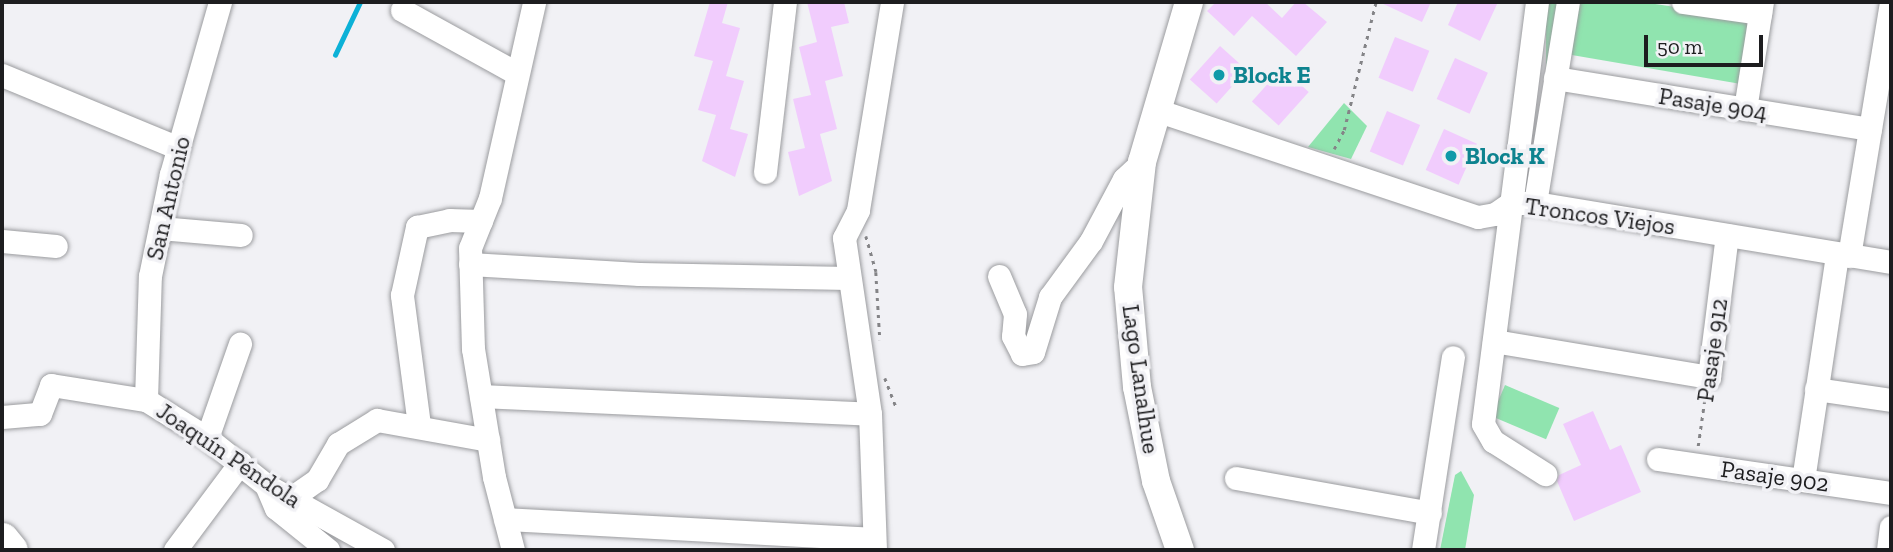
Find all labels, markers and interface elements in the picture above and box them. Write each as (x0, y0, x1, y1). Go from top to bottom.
scale bar (1648, 21, 1767, 65)
text: 50 m (1657, 34, 1703, 59)
place label: Block E (1233, 61, 1311, 89)
marker: Block E (1211, 67, 1227, 83)
street label: Pasaje 904 (1657, 81, 1769, 127)
street label: San Antonio (140, 133, 196, 263)
place label: Block K (1465, 142, 1545, 170)
marker: Block K (1443, 148, 1459, 164)
street label: Troncos Viejos (1523, 191, 1677, 241)
street label: Pasaje 912 (1690, 296, 1734, 404)
street label: Lago Lanalhue (1116, 303, 1166, 455)
street label: Joaquín Péndola (151, 396, 307, 514)
street label: Pasaje 902 (1719, 454, 1831, 498)

